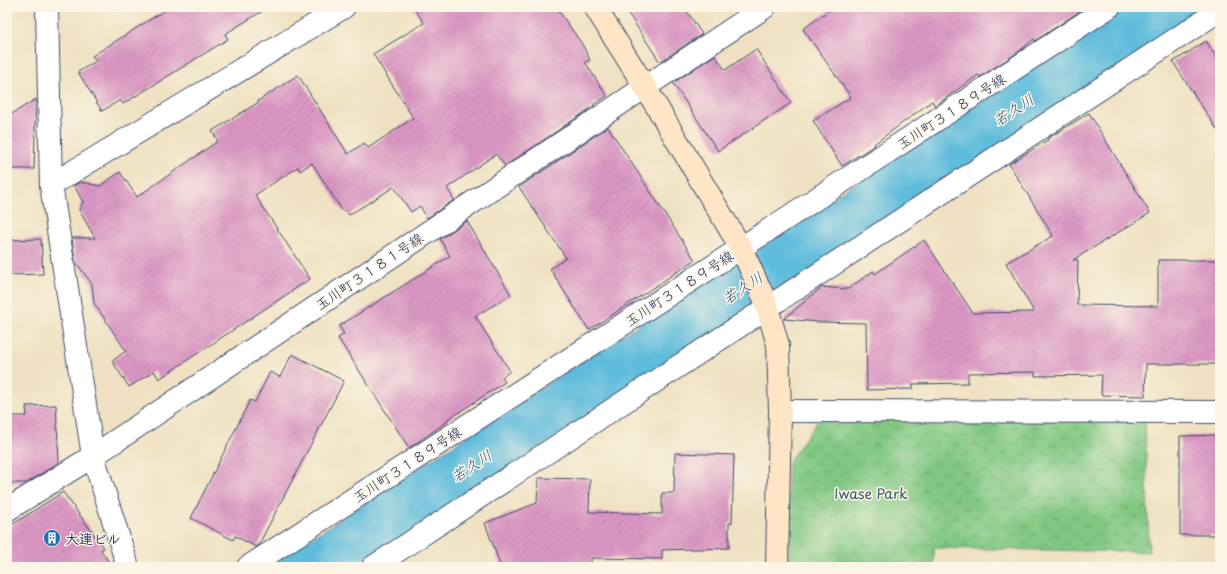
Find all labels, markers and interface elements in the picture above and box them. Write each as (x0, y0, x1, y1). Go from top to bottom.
street label: 玉川町３１８９号線 (892, 68, 1010, 154)
water label: 若久川 (988, 87, 1038, 131)
street label: 玉川町３１８１号線 (311, 227, 427, 315)
street label: 玉川町３１８９号線 (620, 245, 738, 331)
water label: 若久川 (717, 265, 767, 309)
street label: 玉川町３１８９号線 (348, 421, 466, 507)
water label: 若久川 (446, 443, 496, 487)
park label: Iwase Park (834, 483, 908, 504)
building icon: 大連ビル (42, 528, 62, 548)
place label: 大連ビル (65, 528, 121, 549)

